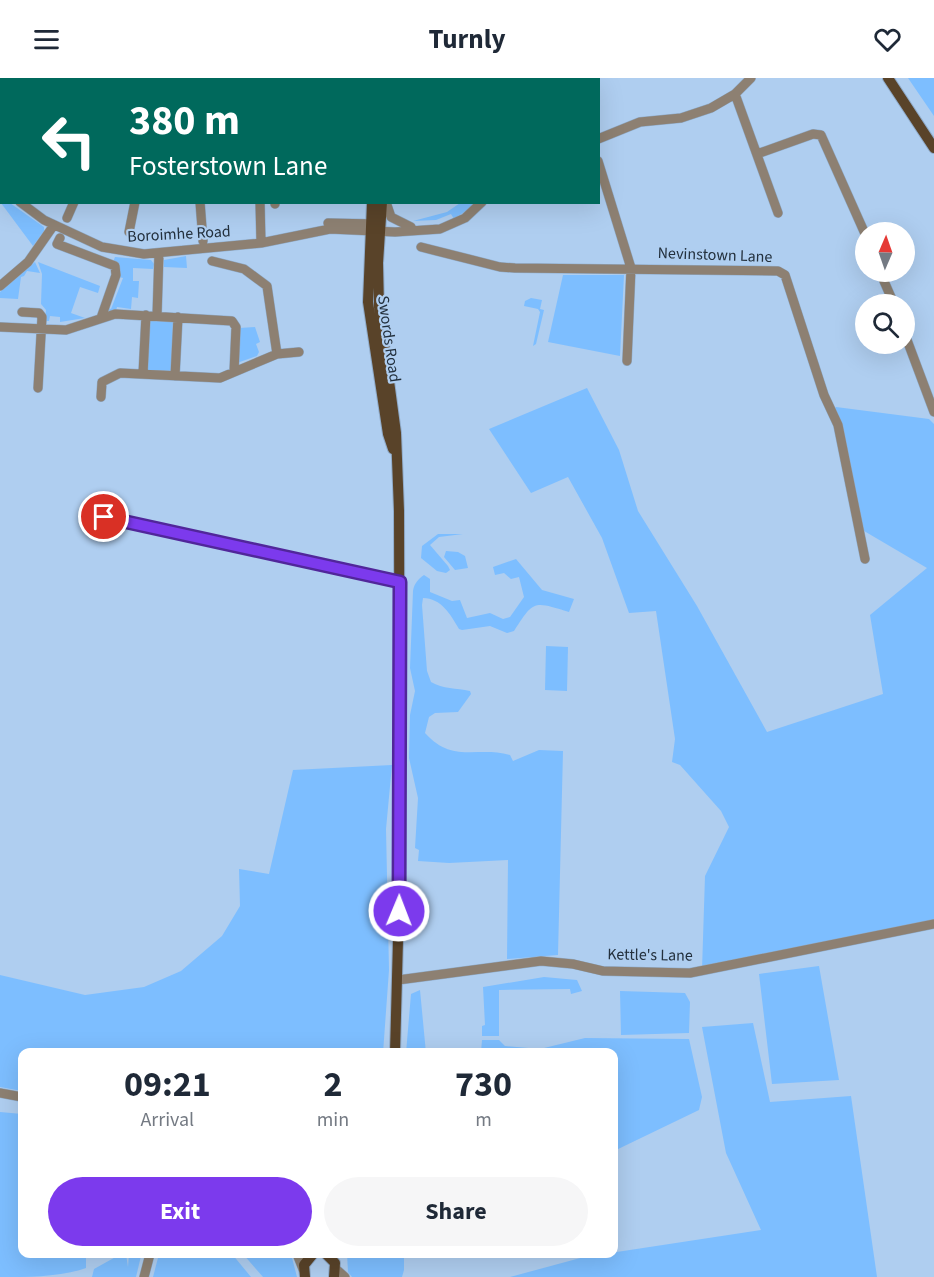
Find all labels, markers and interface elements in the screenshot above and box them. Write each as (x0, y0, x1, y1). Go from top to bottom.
text: Turnly (428, 20, 506, 59)
icon: menu (30, 23, 63, 56)
icon: heart (871, 23, 904, 56)
text: 380 m (129, 91, 240, 151)
icon: left (30, 102, 108, 180)
text: Fosterstown Lane (129, 147, 327, 186)
street label: Boroimhe Road (127, 220, 231, 248)
north arrow (855, 222, 915, 282)
map controls (855, 222, 915, 354)
street label: Nevinstown Lane (657, 242, 773, 268)
street label: Swords Road (372, 294, 406, 384)
button: search (855, 294, 915, 354)
pin (78, 491, 129, 542)
icon: arrive (87, 500, 120, 533)
position arrow (367, 879, 431, 943)
street label: Kettle's Lane (607, 943, 693, 967)
text: 09:21 (124, 1059, 211, 1110)
text: 2 (323, 1059, 342, 1110)
text: 730 (455, 1059, 512, 1110)
text: Arrival (140, 1106, 194, 1134)
text: min (317, 1106, 349, 1134)
text: m (475, 1106, 492, 1134)
button: Exit (48, 1177, 312, 1246)
button: Share (324, 1177, 588, 1246)

